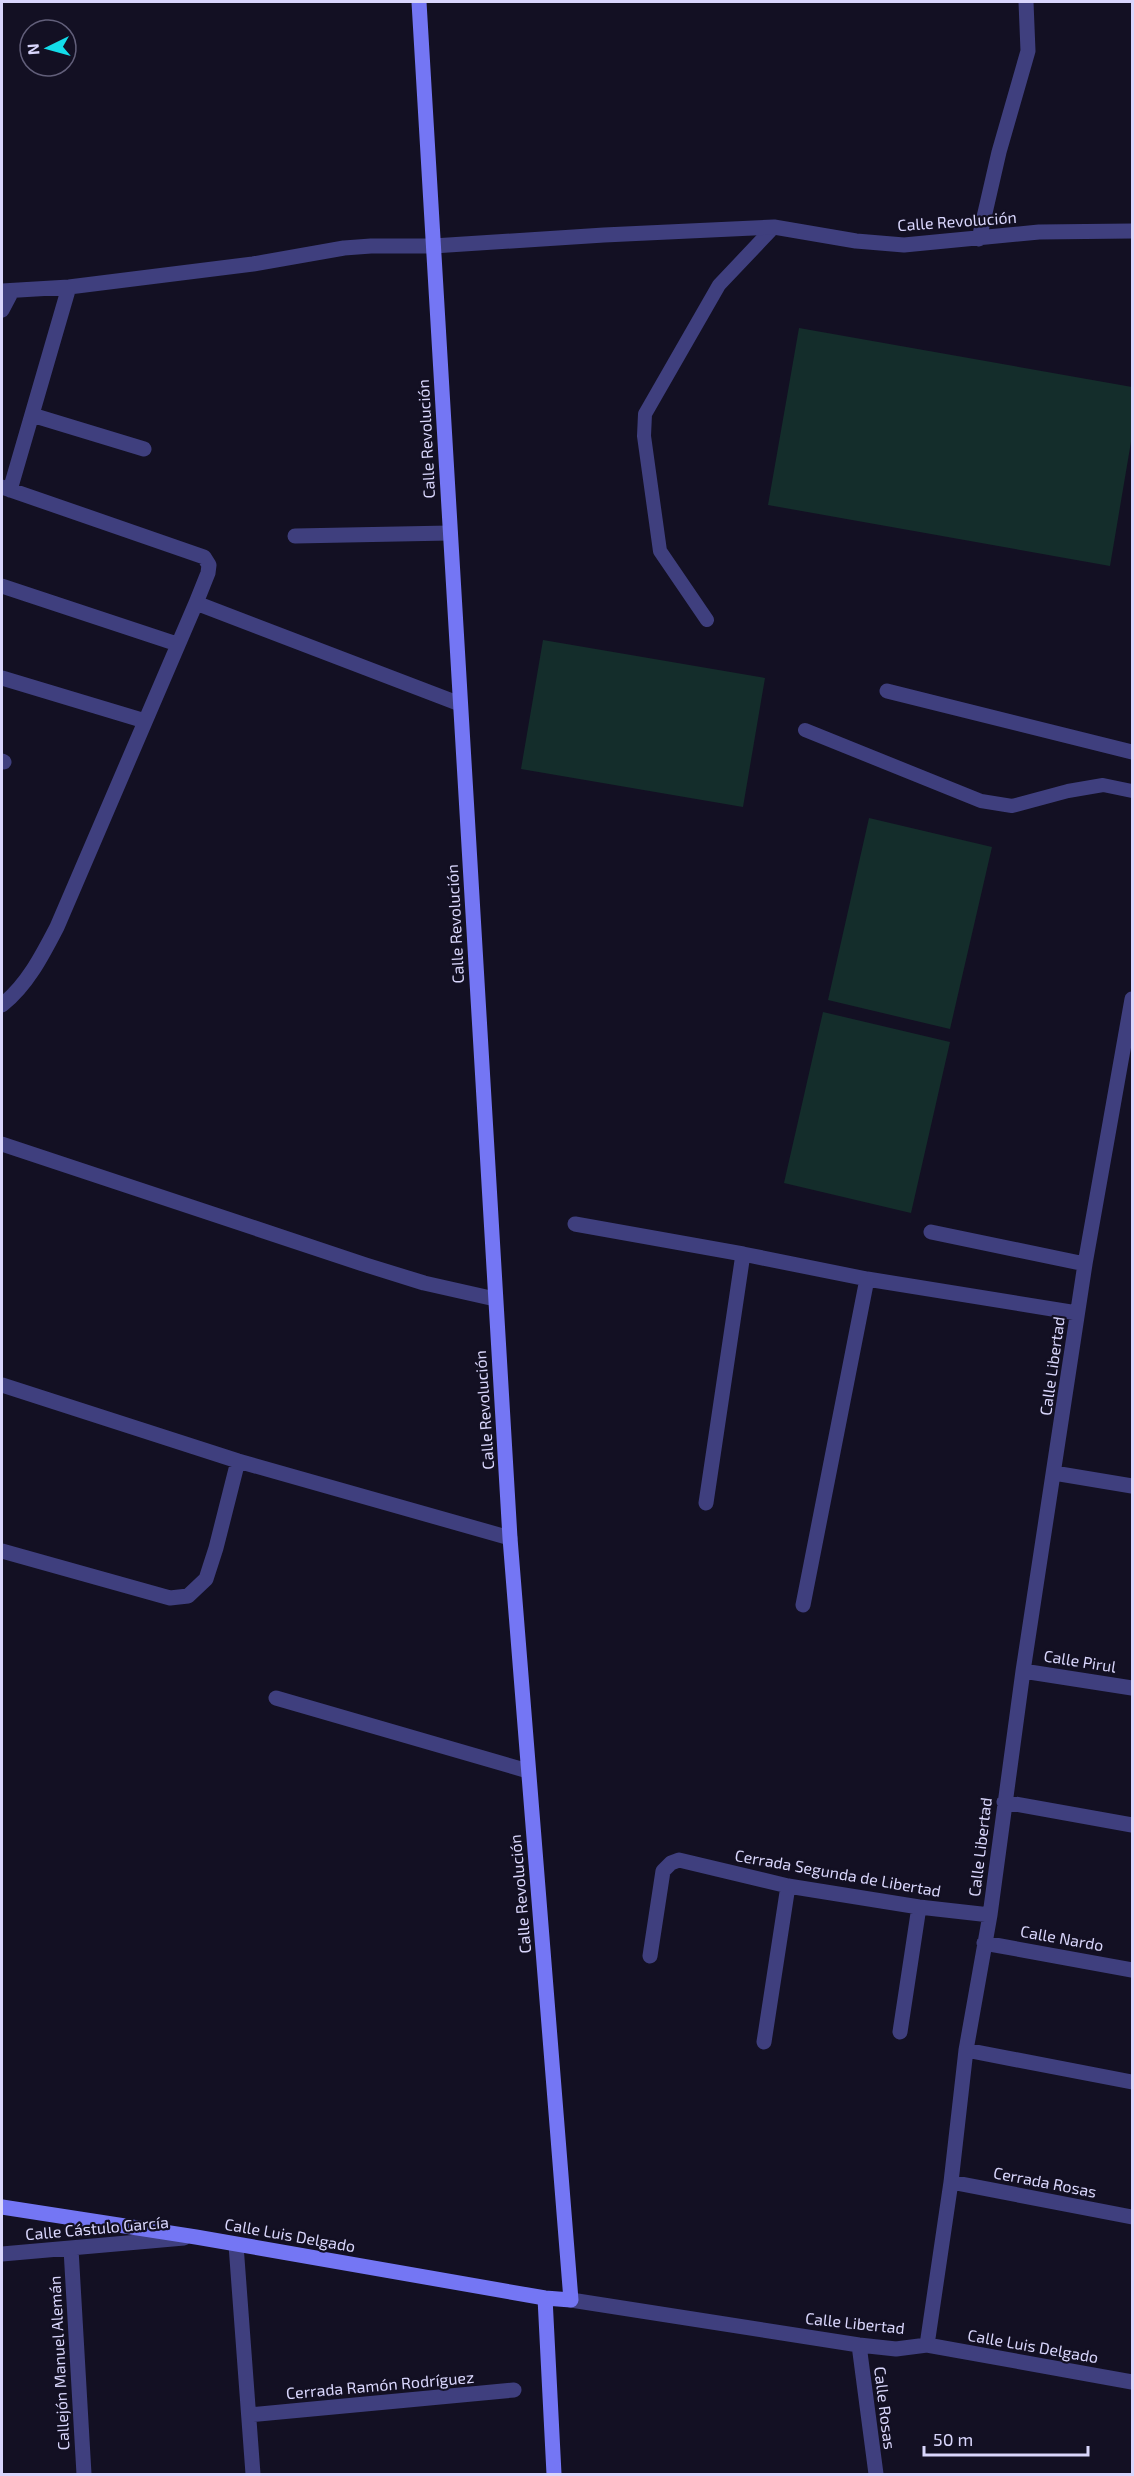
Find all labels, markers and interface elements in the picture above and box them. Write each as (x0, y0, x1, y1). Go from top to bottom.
north arrow (18, 18, 78, 78)
text: N (23, 43, 43, 56)
street label: Calle Revolución (897, 207, 1017, 234)
street label: Calle Revolución (413, 379, 438, 499)
street label: Calle Revolución (442, 864, 467, 984)
street label: Calle Libertad (1035, 1315, 1068, 1417)
street label: Calle Revolución (470, 1350, 497, 1470)
street label: Calle Pirul (1042, 1645, 1118, 1676)
street label: Calle Libertad (964, 1796, 995, 1898)
street label: Calle Revolución (505, 1834, 534, 1954)
street label: Cerrada Segunda de Libertad (734, 1845, 943, 1900)
street label: Calle Nardo (1019, 1921, 1105, 1954)
street label: Cerrada Rosas (992, 2162, 1098, 2201)
street label: Calle Cástulo García (24, 2212, 169, 2243)
street label: Calle Luis Delgado (223, 2214, 357, 2255)
street label: Callejón Manuel Alemán (44, 2275, 74, 2451)
street label: Calle Libertad (804, 2308, 906, 2337)
street label: Calle Luis Delgado (966, 2325, 1100, 2366)
street label: Calle Rosas (871, 2365, 900, 2451)
street label: Cerrada Ramón Rodríguez (285, 2367, 475, 2402)
scale bar (924, 2419, 1088, 2457)
text: 50 m (933, 2428, 973, 2450)

